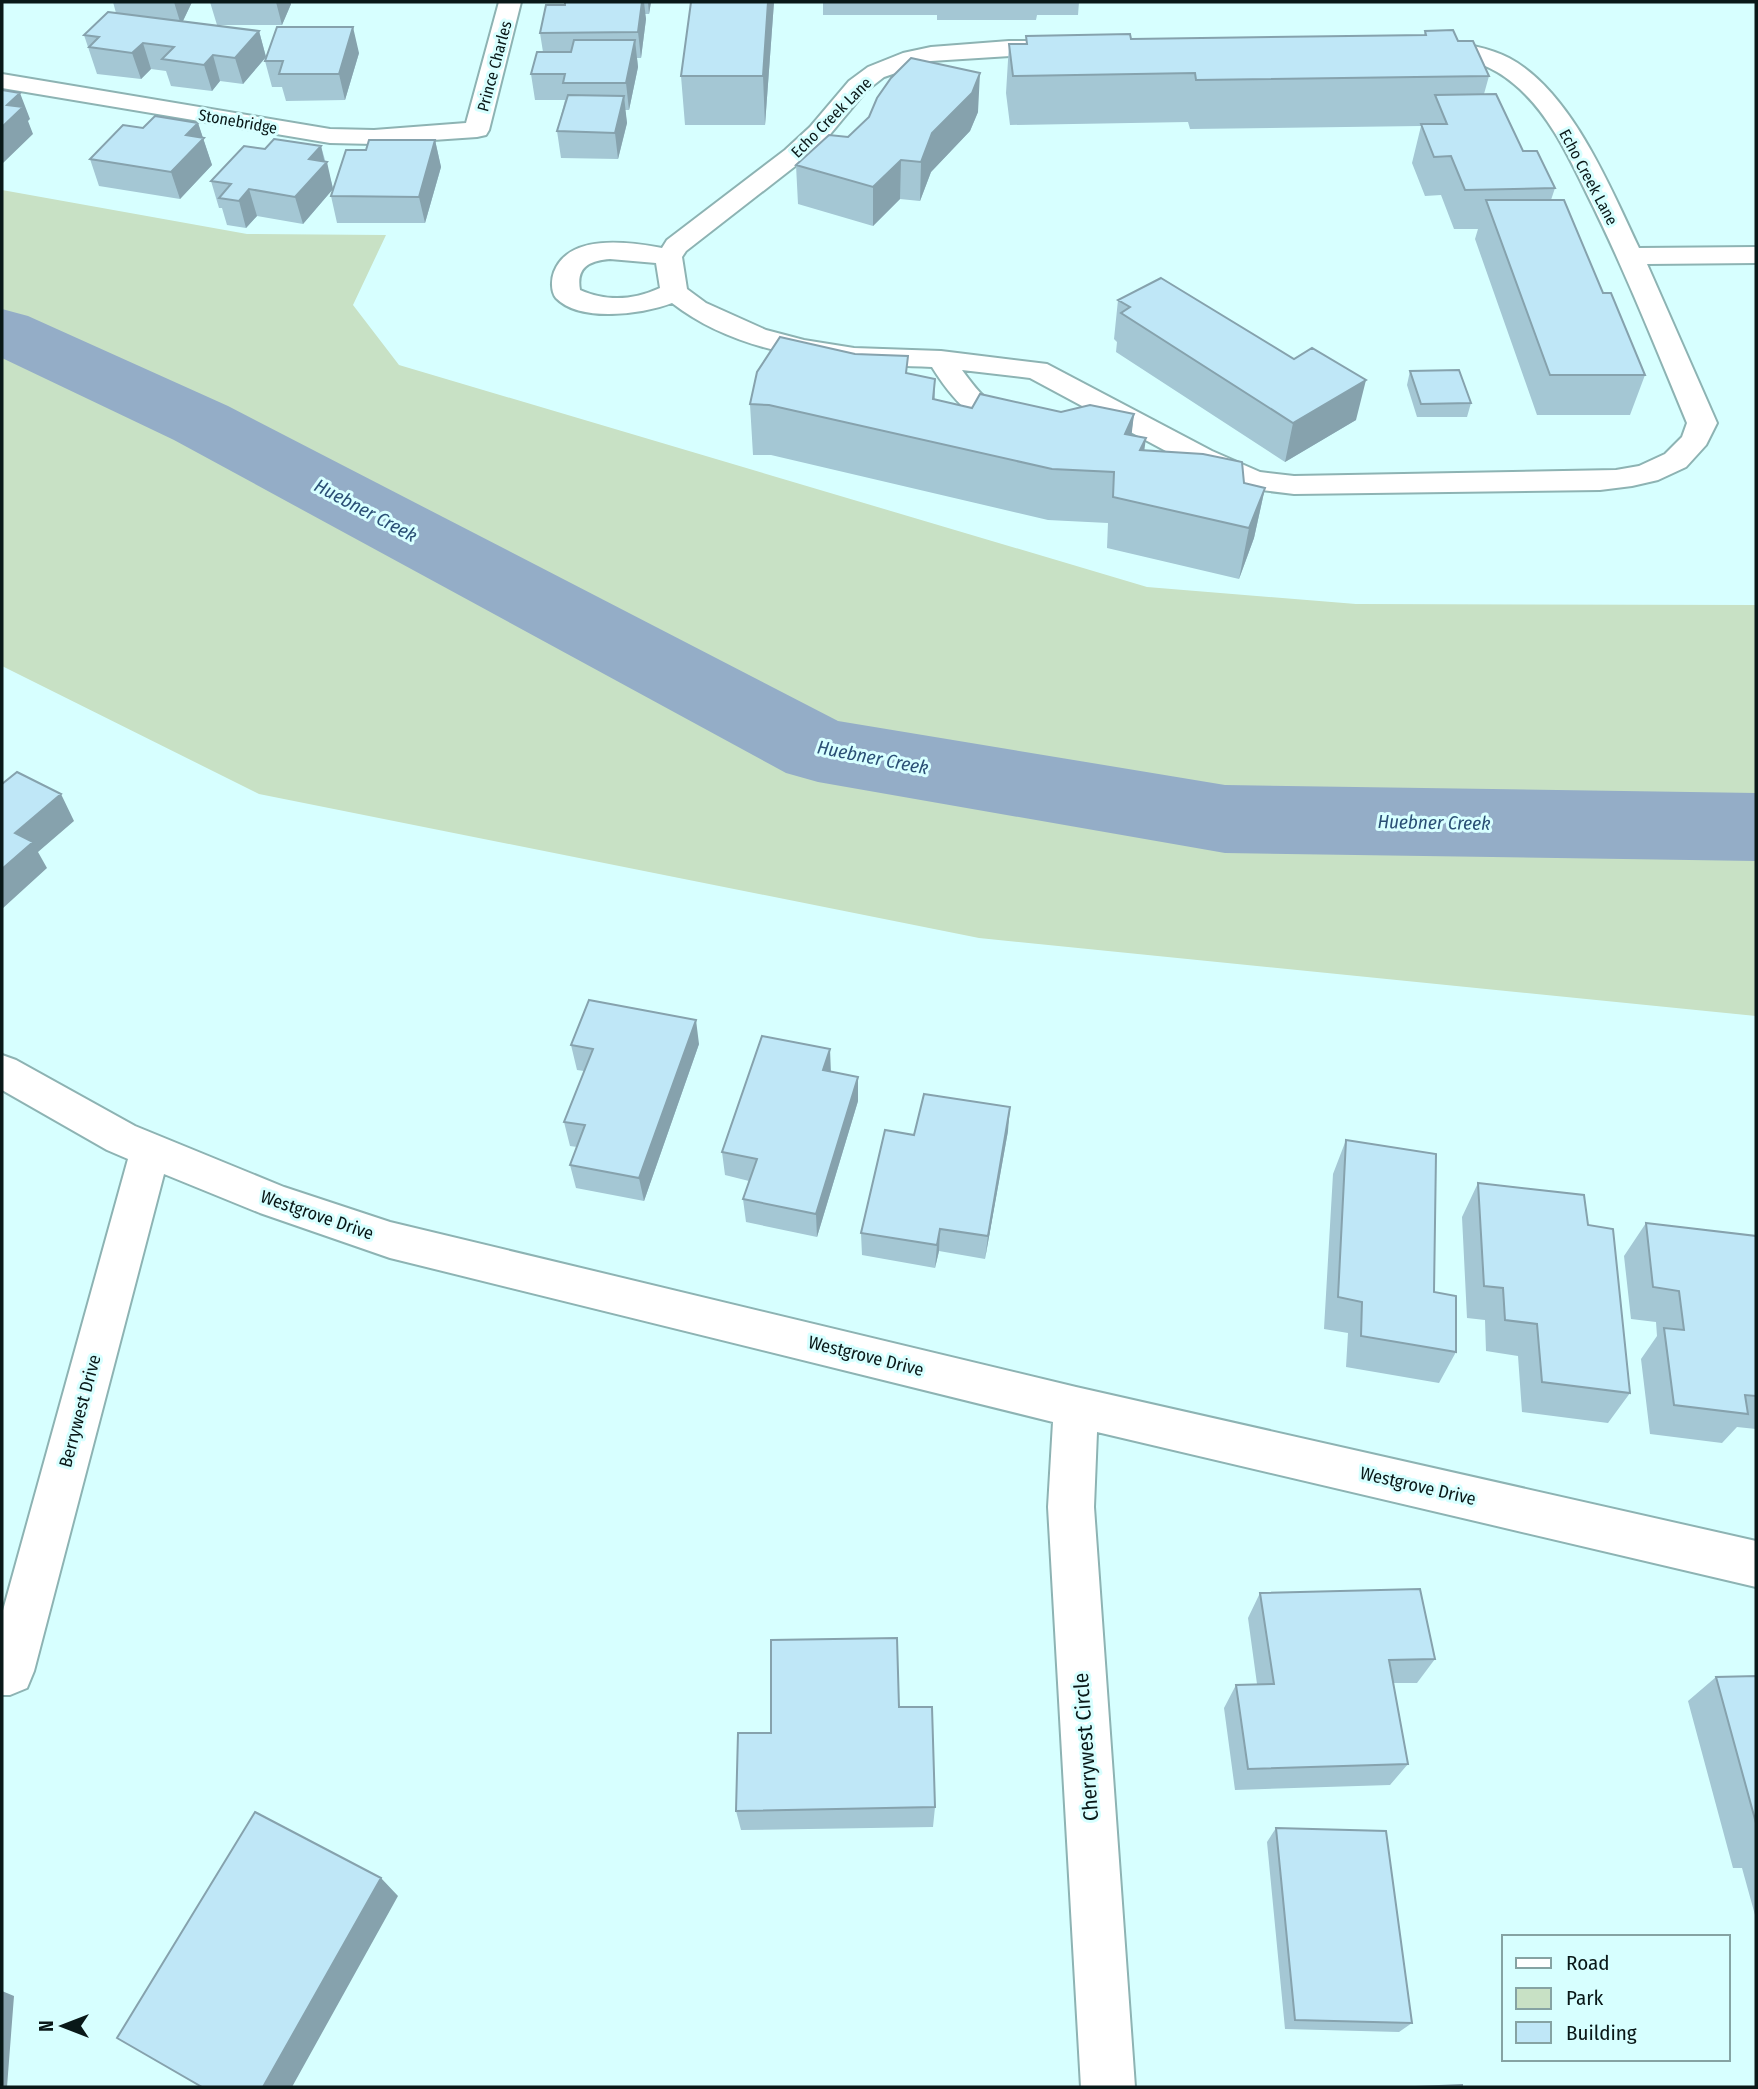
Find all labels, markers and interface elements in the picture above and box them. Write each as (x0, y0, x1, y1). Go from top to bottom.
street label: Prince Charles (473, 19, 516, 114)
street label: Echo Creek Lane (787, 73, 876, 161)
street label: Stonebridge (197, 105, 279, 138)
street label: Echo Creek Lane (1555, 126, 1622, 229)
water label: Huebner Creek (311, 474, 421, 547)
water label: Huebner Creek (815, 735, 931, 780)
water label: Huebner Creek (1377, 810, 1491, 835)
street label: Westgrove Drive (257, 1185, 377, 1245)
street label: Westgrove Drive (806, 1331, 926, 1381)
street label: Berrywest Drive (54, 1352, 106, 1470)
street label: Westgrove Drive (1358, 1462, 1478, 1510)
street label: Cherrywest Circle (1068, 1672, 1104, 1822)
legend (1502, 1935, 1730, 2061)
text: Road (1566, 1950, 1610, 1976)
text: Park (1566, 1985, 1604, 2011)
north arrow (28, 1991, 98, 2061)
text: N (35, 2020, 58, 2032)
text: Building (1566, 2020, 1637, 2046)

